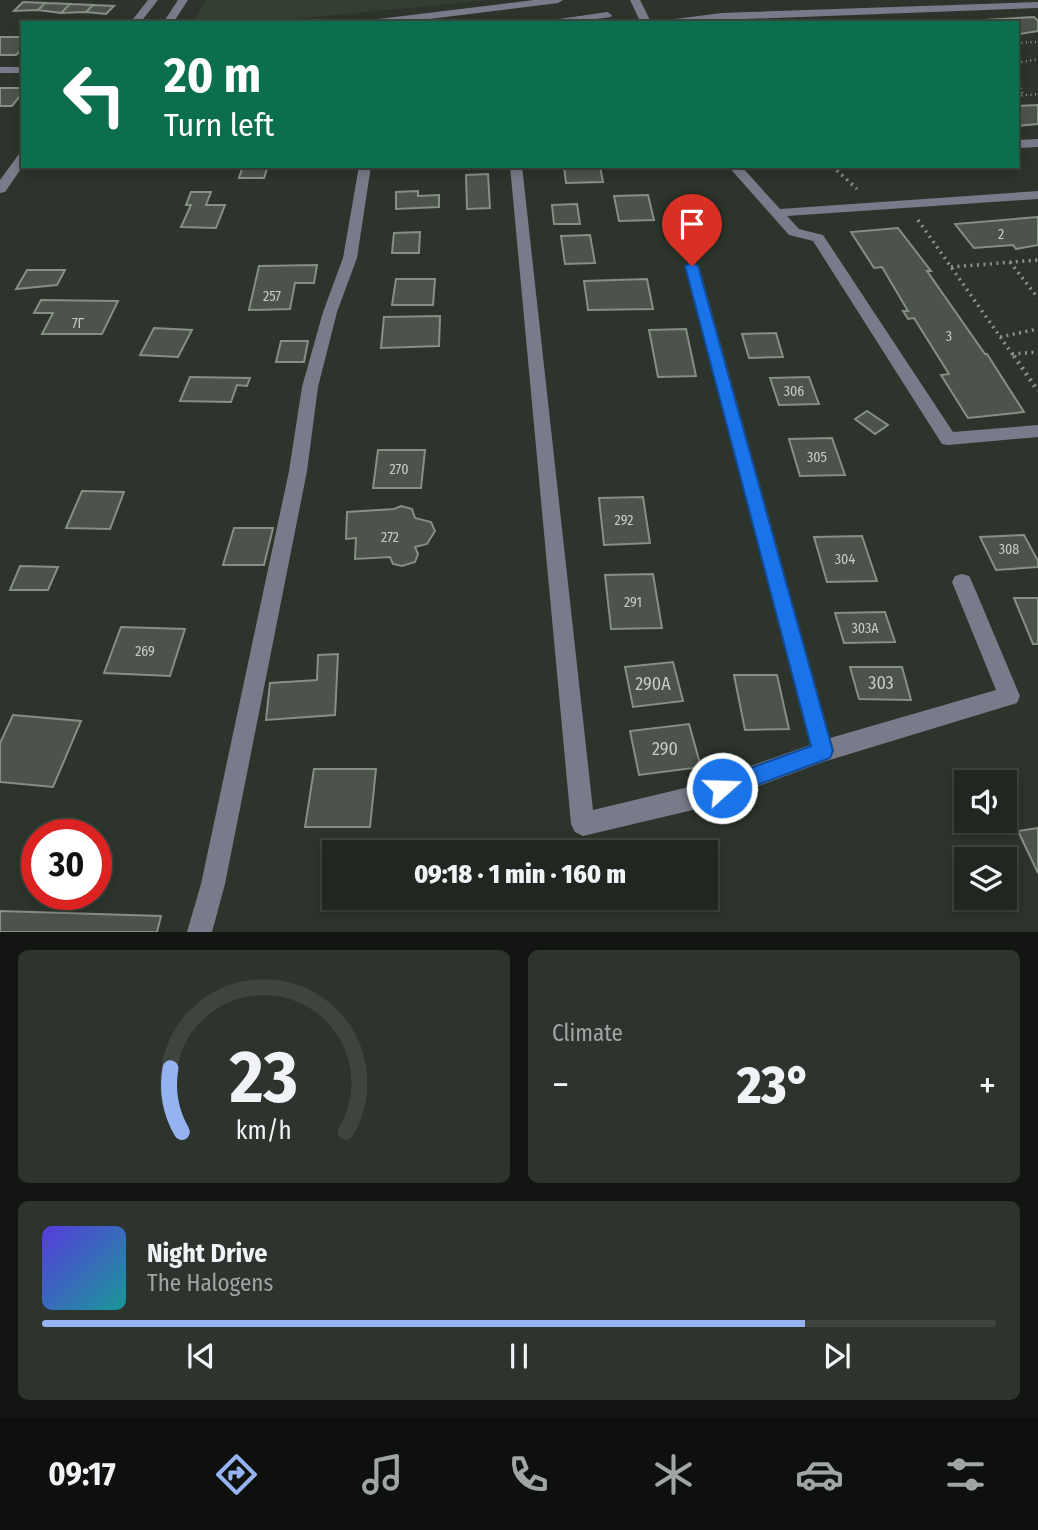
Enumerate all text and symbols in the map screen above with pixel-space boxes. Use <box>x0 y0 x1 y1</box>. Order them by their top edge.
text: 20 m <box>164 46 261 105</box>
icon: left <box>49 49 140 140</box>
text: Turn left <box>164 106 274 144</box>
pin <box>662 194 722 266</box>
icon: arrive <box>673 205 711 243</box>
house number: 2 <box>998 226 1004 243</box>
house number: 257 <box>263 288 281 305</box>
house number: 7Г <box>72 315 85 332</box>
house number: 3 <box>946 328 952 345</box>
house number: 306 <box>784 383 804 400</box>
house number: 305 <box>807 449 827 466</box>
house number: 270 <box>390 461 408 478</box>
house number: 292 <box>615 512 633 529</box>
house number: 272 <box>381 529 399 546</box>
house number: 308 <box>999 541 1019 558</box>
house number: 304 <box>835 551 855 568</box>
house number: 291 <box>624 594 642 611</box>
house number: 303А <box>851 620 879 637</box>
house number: 269 <box>135 643 155 660</box>
house number: 303 <box>868 672 894 694</box>
house number: 290А <box>635 673 671 695</box>
house number: 290 <box>652 738 678 760</box>
position arrow <box>685 751 759 825</box>
map controls <box>954 770 1017 910</box>
button: sound <box>954 770 1017 833</box>
speed limit sign: 30 <box>21 819 112 910</box>
button: layers <box>954 847 1017 910</box>
text: 09:18 · 1 min · 160 m <box>414 859 626 890</box>
text: Climate <box>552 1019 623 1047</box>
text: 23 <box>229 1035 298 1122</box>
text: 23° <box>737 1054 811 1117</box>
text: − <box>552 1062 569 1108</box>
text: + <box>979 1062 996 1108</box>
text: km/h <box>236 1116 292 1146</box>
text: Night Drive <box>147 1238 267 1269</box>
text: The Halogens <box>147 1269 273 1297</box>
icon: previous <box>182 1337 220 1375</box>
icon: pause <box>500 1337 538 1375</box>
icon: next <box>818 1337 856 1375</box>
icon: directions <box>212 1450 261 1499</box>
icon: music <box>358 1450 407 1499</box>
icon: phone <box>504 1450 553 1499</box>
icon: climate <box>649 1450 698 1499</box>
icon: car <box>795 1450 844 1499</box>
icon: filters <box>941 1450 990 1499</box>
text: 09:17 <box>48 1455 116 1493</box>

